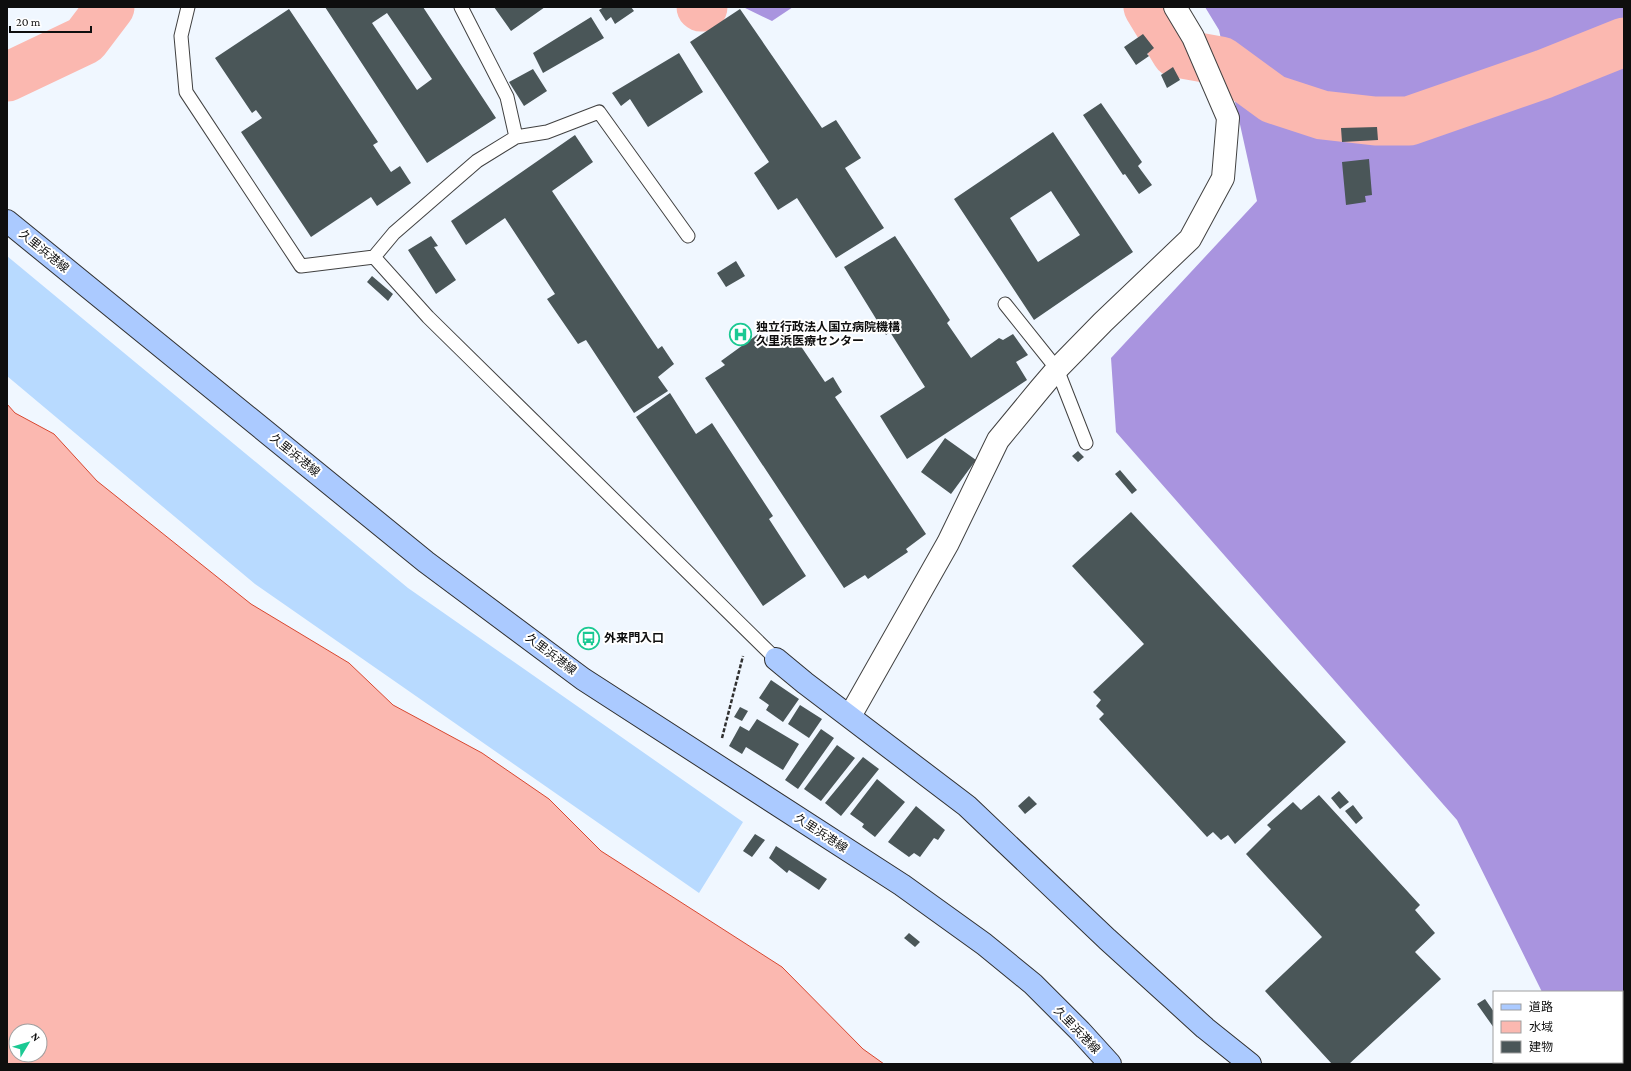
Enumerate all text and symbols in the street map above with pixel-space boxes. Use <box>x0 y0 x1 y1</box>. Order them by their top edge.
scale bar <box>10 8 91 34</box>
text: 20 m <box>16 15 41 29</box>
street label: 久里浜港線 <box>16 227 72 275</box>
place label: 独立行政法人国立病院機構 久里浜医療センター <box>756 320 900 348</box>
hospital icon: 独立行政法人国立病院機構 久里浜医療センター <box>728 321 754 347</box>
street label: 久里浜港線 <box>267 431 323 479</box>
bus stop icon: 外来門入口 <box>576 625 602 651</box>
street label: 久里浜港線 <box>523 630 579 678</box>
place label: 外来門入口 <box>604 631 664 645</box>
street label: 久里浜港線 <box>792 811 850 855</box>
legend <box>1493 991 1623 1063</box>
text: 道路 <box>1529 1000 1553 1014</box>
street label: 久里浜港線 <box>1051 1004 1103 1056</box>
text: 水域 <box>1529 1020 1553 1034</box>
north arrow <box>8 1023 48 1063</box>
text: N <box>29 1030 43 1044</box>
text: 建物 <box>1529 1040 1553 1054</box>

